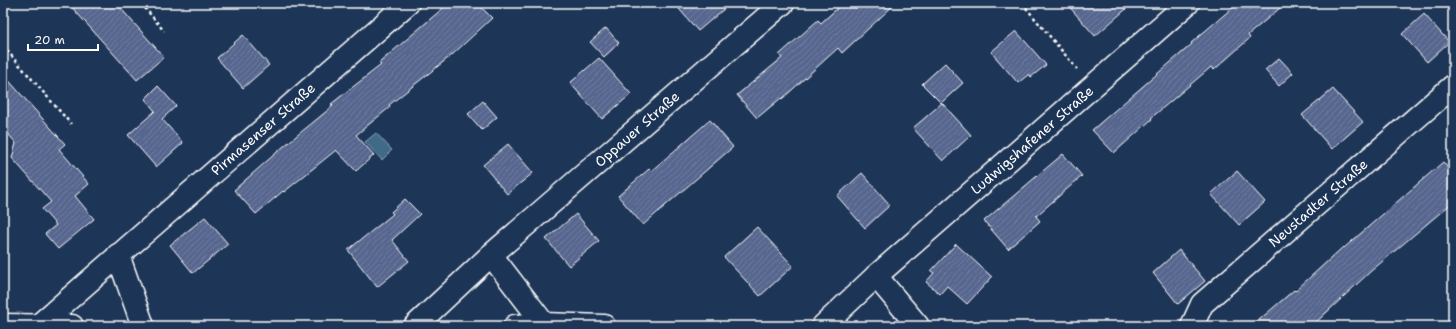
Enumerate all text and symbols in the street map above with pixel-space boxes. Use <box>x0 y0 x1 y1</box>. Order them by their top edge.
scale bar <box>28 26 98 52</box>
text: 20 m <box>34 32 65 48</box>
street label: Pirmasenser Straße <box>207 79 319 179</box>
street label: Ludwigshafener Straße <box>967 82 1097 198</box>
street label: Oppauer Straße <box>591 87 683 171</box>
street label: Neustadter Straße <box>1265 155 1371 251</box>

